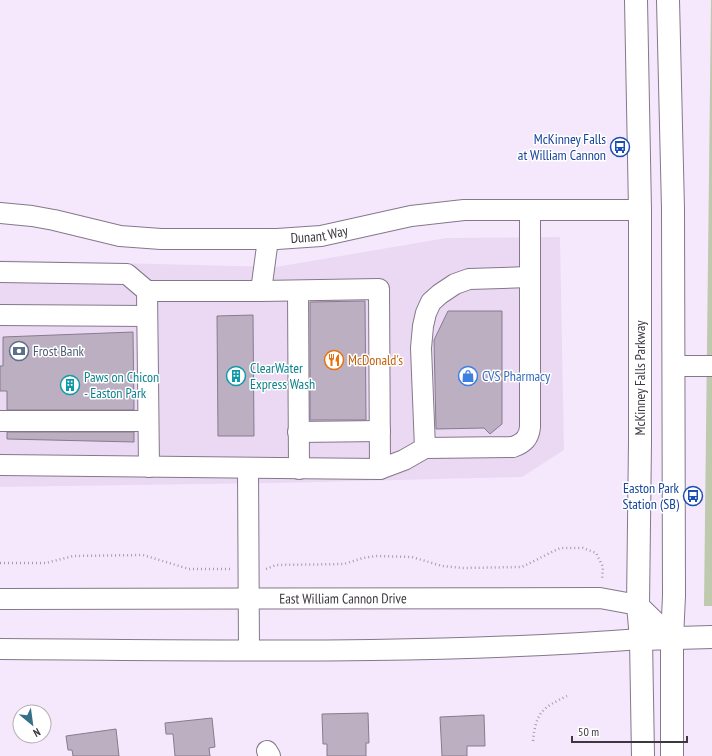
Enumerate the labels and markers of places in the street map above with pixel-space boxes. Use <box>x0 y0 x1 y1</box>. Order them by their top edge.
place label: McKinney Falls at William Cannon <box>518 130 606 164</box>
bus stop icon: McKinney Falls at William Cannon <box>609 136 631 158</box>
bank icon: Frost Bank <box>8 340 30 362</box>
place label: Frost Bank <box>33 342 85 360</box>
restaurant icon: McDonald's <box>323 349 345 371</box>
place label: McDonald's <box>348 351 403 369</box>
place label: ClearWater Express Wash <box>250 359 315 393</box>
building icon: ClearWater Express Wash <box>225 365 247 387</box>
shop icon: CVS Pharmacy <box>457 365 479 387</box>
place label: CVS Pharmacy <box>482 367 551 385</box>
place label: Paws on Chicon - Easton Park <box>84 368 159 402</box>
building icon: Paws on Chicon - Easton Park <box>59 374 81 396</box>
place label: Easton Park Station (SB) <box>622 479 680 513</box>
bus stop icon: Easton Park Station (SB) <box>682 485 704 507</box>

